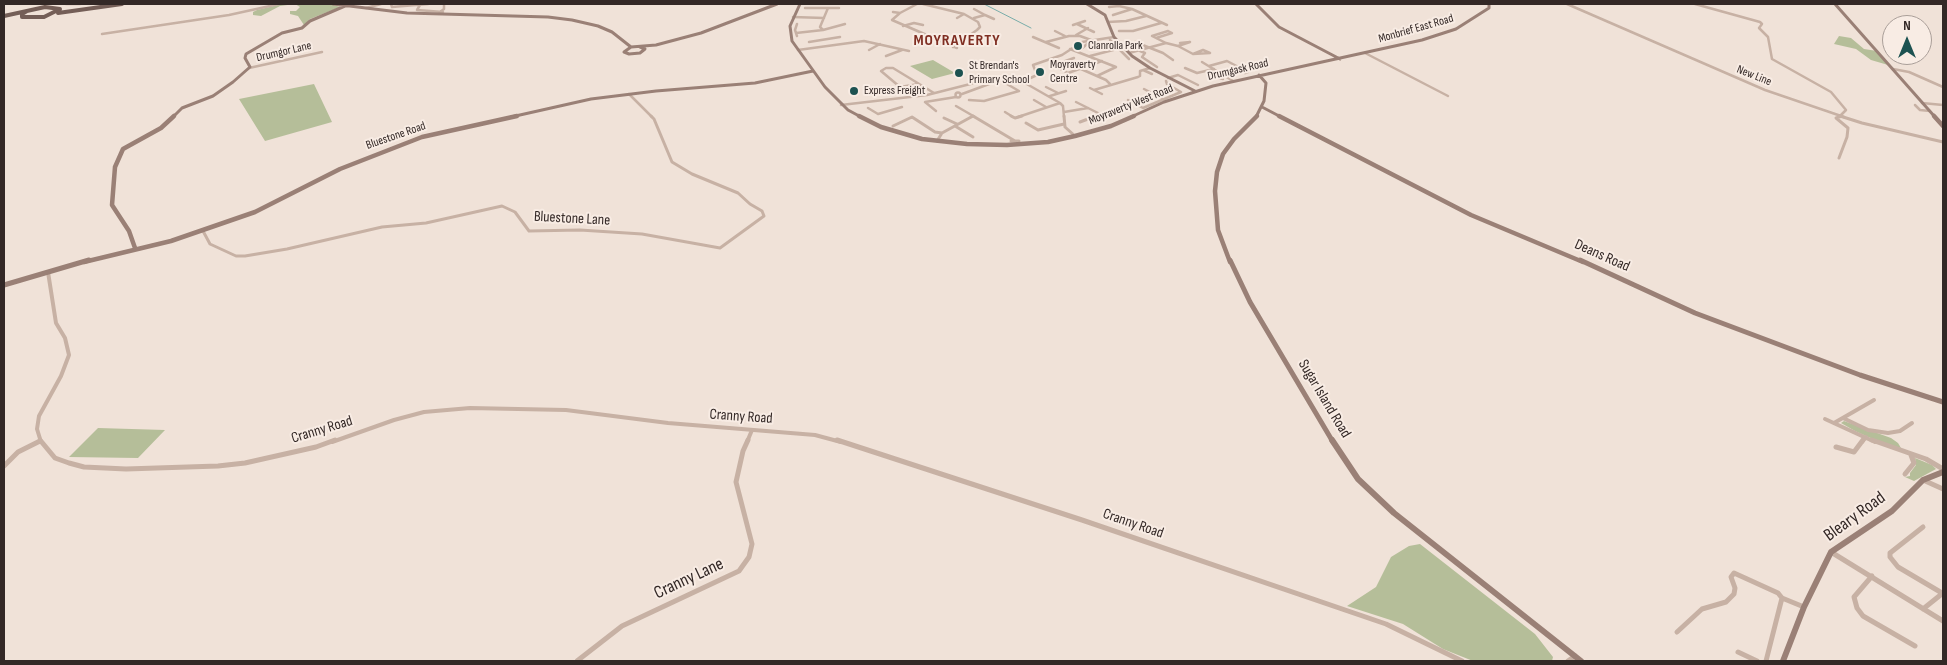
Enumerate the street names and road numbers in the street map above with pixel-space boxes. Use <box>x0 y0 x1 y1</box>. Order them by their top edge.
street label: Monbrief East Road <box>1377 11 1455 47</box>
street label: Drumgor Lane <box>255 39 313 65</box>
street label: Drumgask Road <box>1206 56 1270 84</box>
street label: New Line <box>1735 63 1773 89</box>
street label: Moyraverty West Road <box>1087 81 1175 129</box>
street label: Bluestone Road <box>364 119 428 153</box>
street label: Bluestone Lane <box>533 208 611 230</box>
street label: Deans Road <box>1572 236 1632 276</box>
street label: Sugar Island Road <box>1294 357 1354 441</box>
street label: Cranny Road <box>709 406 773 428</box>
street label: Cranny Road <box>289 412 355 448</box>
street label: Bleary Road <box>1820 488 1890 546</box>
street label: Cranny Road <box>1100 505 1166 543</box>
street label: Cranny Lane <box>651 554 727 604</box>

